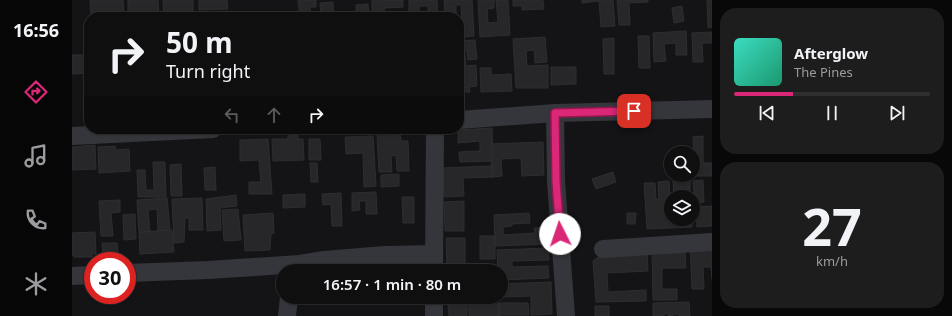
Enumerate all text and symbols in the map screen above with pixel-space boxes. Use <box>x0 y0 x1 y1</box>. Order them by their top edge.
text: 16:56 <box>13 18 59 42</box>
text: 50 m <box>166 23 233 61</box>
icon: right <box>100 28 152 80</box>
text: Afterglow <box>794 43 868 63</box>
text: Turn right <box>166 59 250 83</box>
text: The Pines <box>794 63 853 81</box>
icon: directions <box>22 78 50 106</box>
pin <box>617 94 651 128</box>
icon: arrive <box>623 100 645 122</box>
icon: previous <box>756 102 778 124</box>
icon: pause <box>821 102 843 124</box>
icon: next <box>886 102 908 124</box>
icon: left <box>221 104 243 126</box>
icon: ahead <box>263 104 285 126</box>
icon: right <box>305 104 327 126</box>
icon: music <box>22 142 50 170</box>
map controls <box>664 146 700 226</box>
button: search <box>664 146 700 182</box>
button: layers <box>664 190 700 226</box>
text: 27 <box>802 190 862 261</box>
icon: phone <box>22 206 50 234</box>
position arrow <box>539 213 581 255</box>
speed limit sign: 30 <box>84 252 136 304</box>
text: km/h <box>816 252 848 270</box>
icon: climate <box>22 270 50 298</box>
text: 16:57 · 1 min · 80 m <box>323 274 461 294</box>

